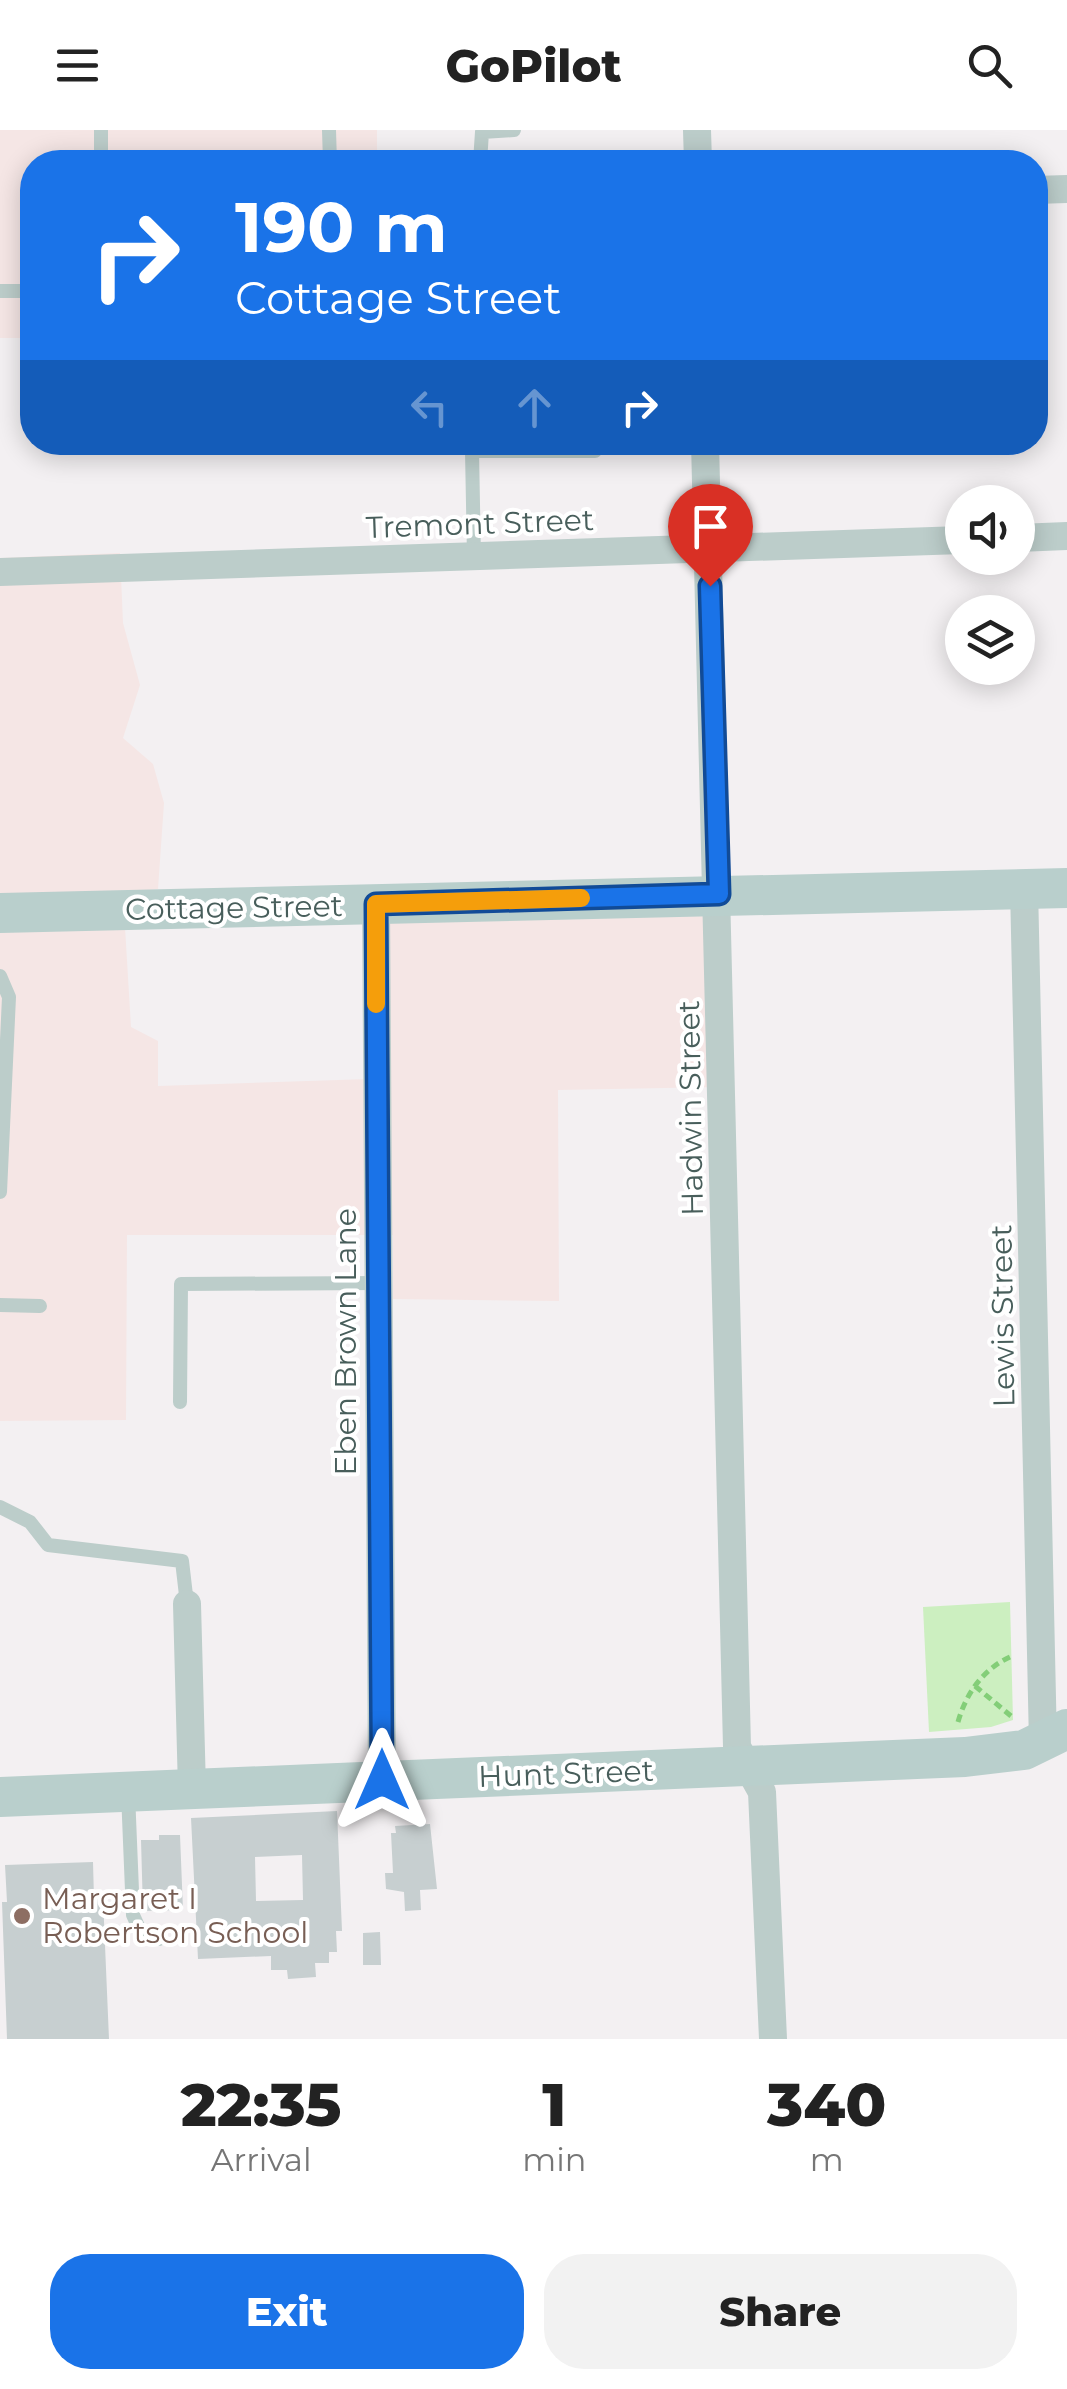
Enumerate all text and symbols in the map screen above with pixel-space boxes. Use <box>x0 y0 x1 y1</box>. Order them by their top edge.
icon: menu <box>50 38 105 93</box>
text: GoPilot <box>445 38 622 93</box>
icon: search <box>962 38 1017 93</box>
text: 190 m <box>235 184 448 270</box>
icon: right <box>70 190 200 320</box>
text: Cottage Street <box>235 270 562 325</box>
icon: left <box>402 380 457 435</box>
icon: ahead <box>507 380 562 435</box>
icon: right <box>612 380 667 435</box>
pin <box>668 484 753 587</box>
map controls <box>945 485 1035 685</box>
button: sound <box>945 485 1035 575</box>
icon: arrive <box>683 499 738 554</box>
street label: Tremont Street <box>365 501 595 546</box>
button: layers <box>945 595 1035 685</box>
street label: Cottage Street <box>125 887 343 928</box>
street label: Hadwin Street <box>670 1000 711 1216</box>
street label: Eben Brown Lane <box>327 1208 364 1476</box>
street label: Lewis Street <box>982 1224 1023 1408</box>
position arrow <box>330 1728 434 1832</box>
street label: Hunt Street <box>478 1752 654 1795</box>
place label: Margaret I Robertson School <box>42 1880 308 1951</box>
marker: Margaret I Robertson School <box>11 1905 33 1927</box>
text: 22:35 <box>181 2068 342 2141</box>
text: 1 <box>542 2068 566 2141</box>
text: 340 <box>767 2068 886 2141</box>
text: Arrival <box>211 2140 312 2179</box>
text: min <box>522 2140 586 2179</box>
text: m <box>810 2140 844 2179</box>
button: Exit <box>50 2254 524 2369</box>
button: Share <box>544 2254 1017 2369</box>

